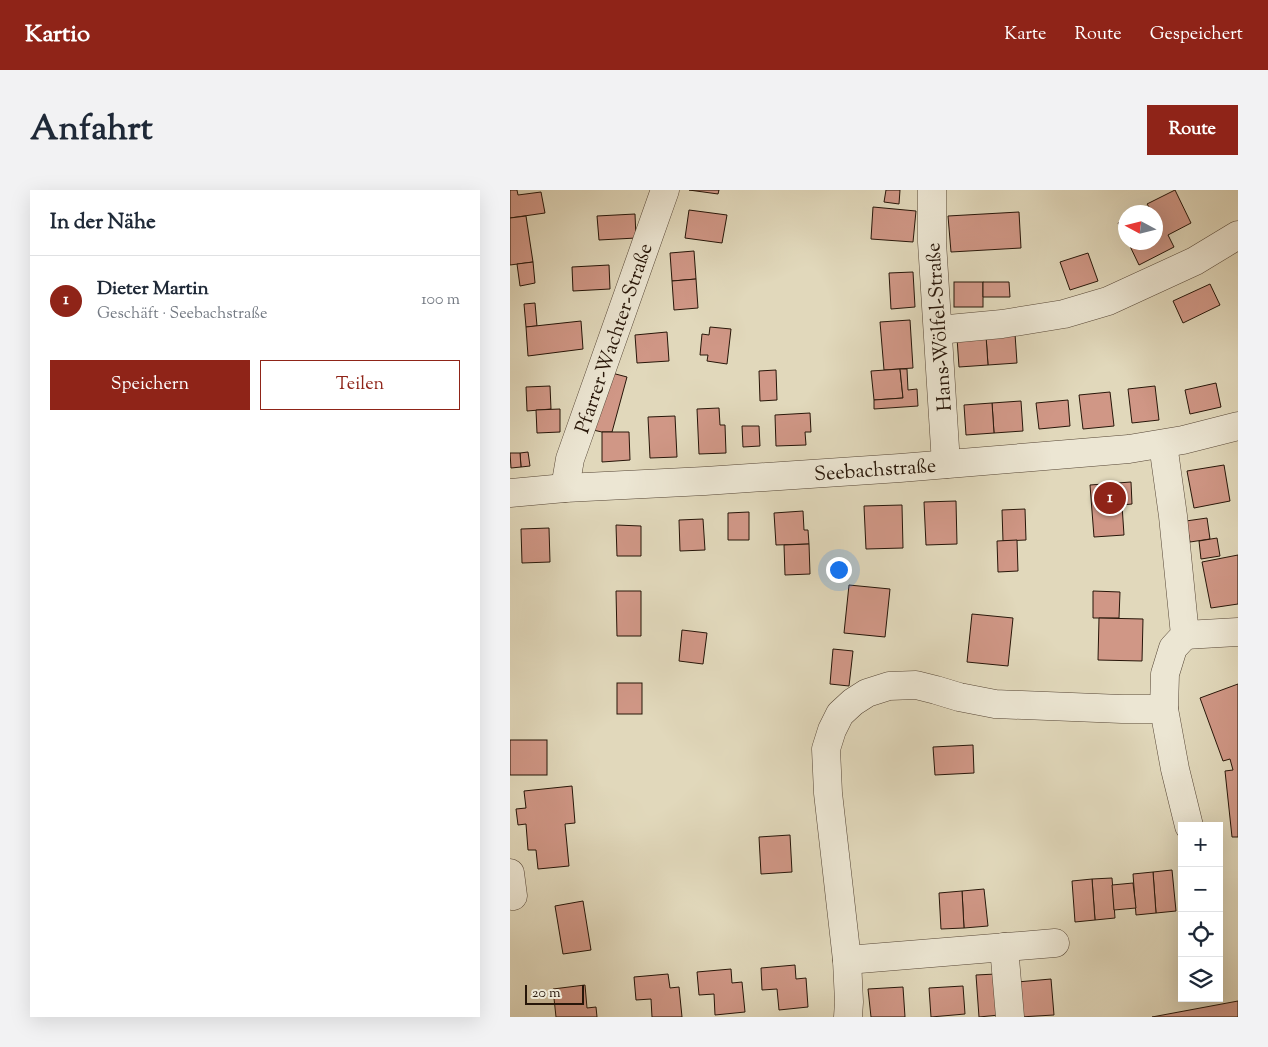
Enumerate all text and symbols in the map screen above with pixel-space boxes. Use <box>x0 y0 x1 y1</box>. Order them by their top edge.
text: Kartio <box>25 18 90 52</box>
text: Karte <box>1004 22 1047 48</box>
text: Route <box>1075 22 1122 48</box>
text: Gespeichert <box>1150 22 1243 48</box>
text: Anfahrt <box>30 105 153 156</box>
button: Route <box>1147 105 1238 155</box>
north arrow <box>1118 205 1163 250</box>
text: In der Nähe <box>50 208 156 238</box>
street label: Pfarrer-Wachter-Straße <box>569 240 662 438</box>
street label: Hans-Wölfel-Straße <box>920 241 961 412</box>
text: Dieter Martin <box>97 276 209 303</box>
text: 1 <box>63 289 69 312</box>
text: 100 m <box>421 289 460 312</box>
text: Geschäft · Seebachstraße <box>97 303 267 326</box>
button: Speichern <box>50 360 250 410</box>
button: Teilen <box>260 360 460 410</box>
street label: Seebachstraße <box>813 453 937 490</box>
pin: 1 <box>1094 479 1126 517</box>
your location <box>826 557 852 583</box>
map controls <box>1178 822 1223 1002</box>
button: + <box>1178 822 1223 867</box>
button: − <box>1178 867 1223 912</box>
button: locate <box>1178 912 1223 957</box>
button: layers <box>1178 957 1223 1002</box>
scale bar <box>525 982 584 1005</box>
text: 20 m <box>532 984 561 1004</box>

